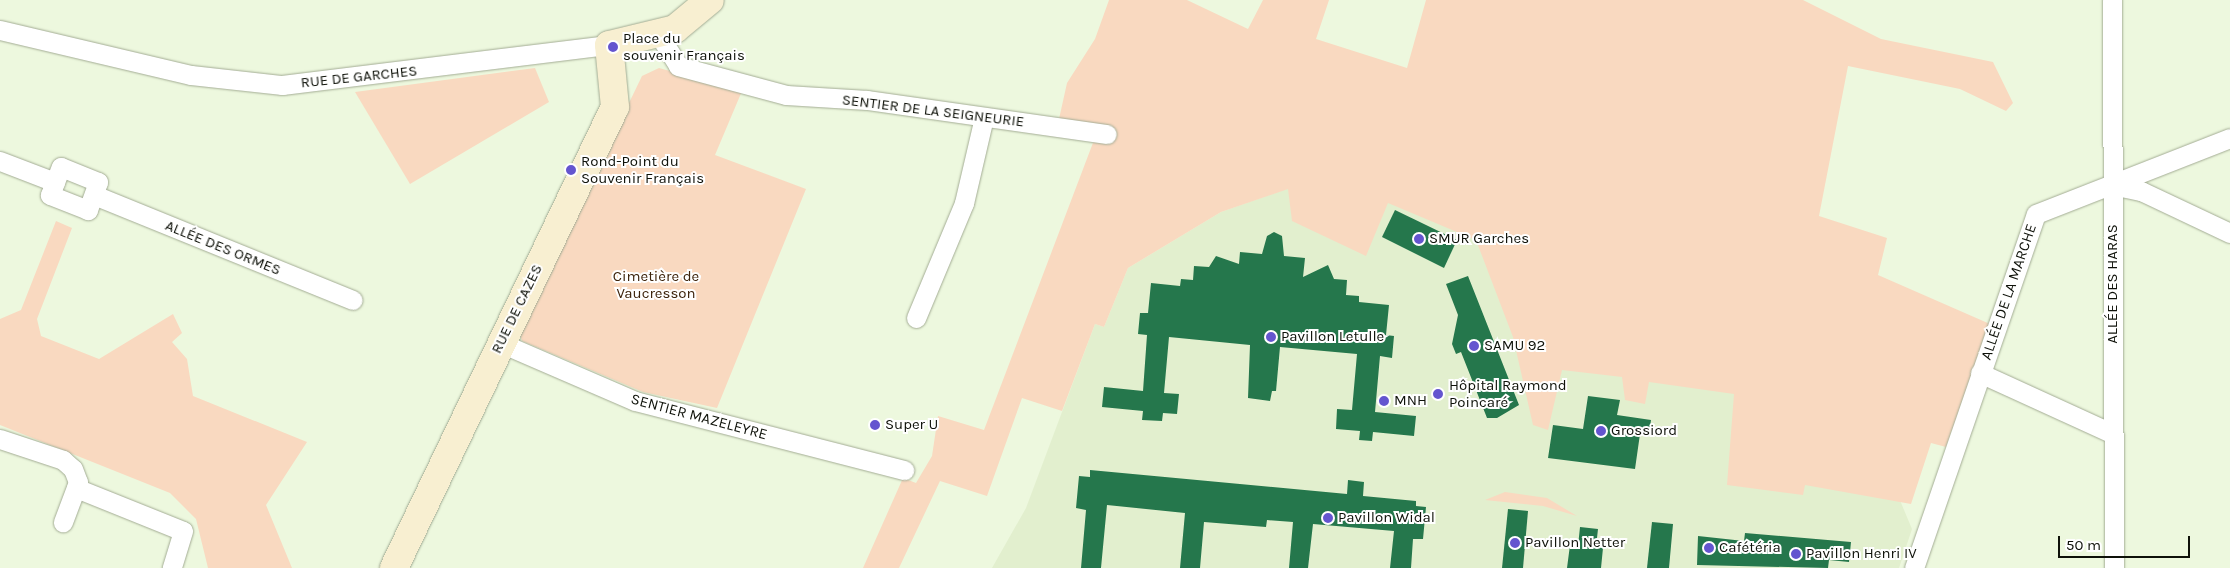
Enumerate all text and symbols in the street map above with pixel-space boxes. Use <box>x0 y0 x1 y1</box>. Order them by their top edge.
place label: Place du souvenir Français <box>623 29 745 64</box>
marker: Place du souvenir Français <box>607 41 619 53</box>
street label: RUE DE GARCHES <box>300 62 418 92</box>
street label: SENTIER DE LA SEIGNEURIE <box>841 91 1025 131</box>
place label: Rond-Point du Souvenir Français <box>581 152 704 187</box>
marker: Rond-Point du Souvenir Français <box>565 164 577 176</box>
street label: ALLÉE DES ORMES <box>163 217 283 279</box>
street label: ALLÉE DE LA MARCHE <box>1977 222 2041 362</box>
street label: ALLÉE DES HARAS <box>2104 224 2122 344</box>
place label: SMUR Garches <box>1429 230 1529 248</box>
marker: SMUR Garches <box>1413 233 1425 245</box>
street label: RUE DE CAZES <box>488 261 546 357</box>
park label: Cimetière de Vaucresson <box>613 267 699 302</box>
place label: Pavillon Letulle <box>1281 328 1384 346</box>
marker: Pavillon Letulle <box>1265 331 1277 343</box>
place label: SAMU 92 <box>1484 337 1545 355</box>
marker: SAMU 92 <box>1468 340 1480 352</box>
place label: Hôpital Raymond Poincaré <box>1449 376 1567 411</box>
marker: Hôpital Raymond Poincaré <box>1431 387 1445 401</box>
street label: SENTIER MAZELEYRE <box>629 390 769 444</box>
place label: MNH <box>1394 392 1427 410</box>
marker: MNH <box>1378 395 1390 407</box>
place label: Super U <box>885 416 938 434</box>
marker: Super U <box>869 419 881 431</box>
place label: Grossiord <box>1611 422 1677 440</box>
marker: Grossiord <box>1595 425 1607 437</box>
place label: Pavillon Widal <box>1338 509 1435 527</box>
marker: Pavillon Widal <box>1322 512 1334 524</box>
scale bar <box>2060 526 2192 558</box>
place label: Pavillon Netter <box>1525 534 1625 552</box>
text: 50 m <box>2066 536 2101 554</box>
marker: Pavillon Netter <box>1509 537 1521 549</box>
place label: Cafétéria <box>1719 539 1781 557</box>
marker: Cafétéria <box>1703 542 1715 554</box>
place label: Pavillon Henri IV <box>1806 545 1917 563</box>
marker: Pavillon Henri IV <box>1790 548 1802 560</box>

